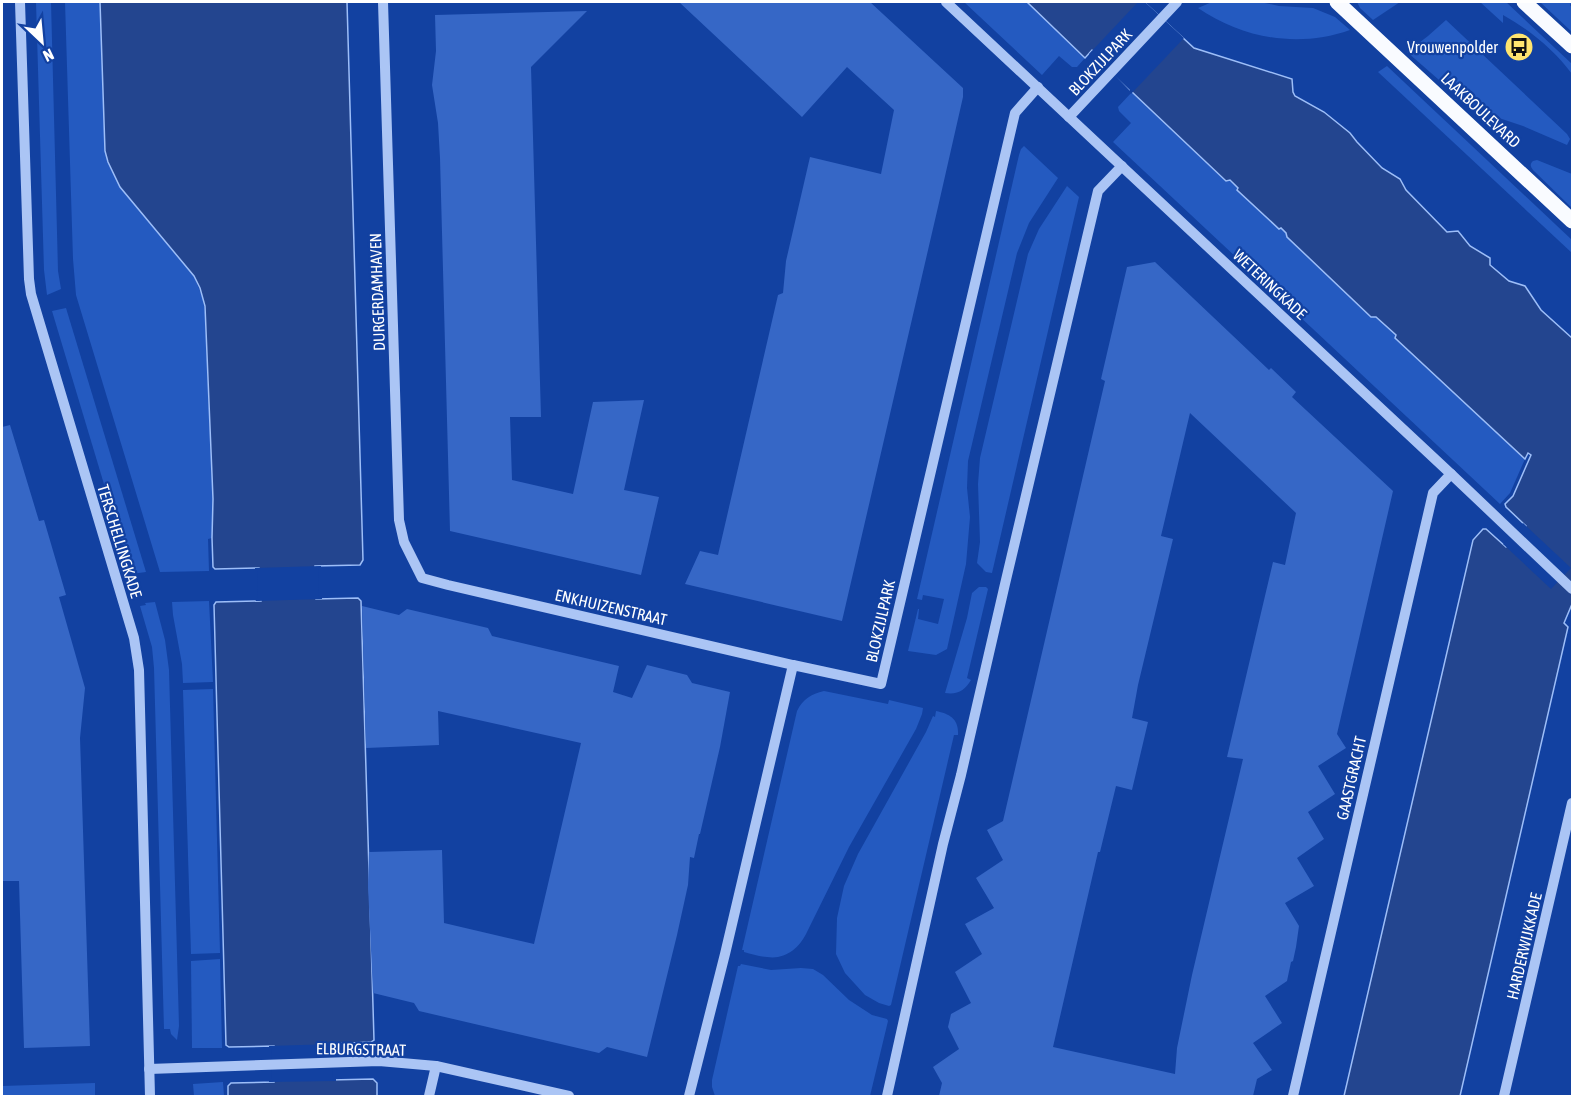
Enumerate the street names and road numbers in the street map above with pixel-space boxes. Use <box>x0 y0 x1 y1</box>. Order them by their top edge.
street label: BLOKZIJLPARK <box>1065 25 1135 99</box>
street label: LAAKBOULEVARD <box>1438 69 1524 151</box>
street label: DURGERDAMHAVEN <box>366 233 388 351</box>
street label: WETERINGKADE <box>1230 245 1311 323</box>
street label: TERSCHELLINGKADE <box>94 482 146 600</box>
street label: BLOKZIJLPARK <box>862 578 898 664</box>
street label: ENKHUIZENSTRAAT <box>553 585 669 629</box>
street label: GAASTGRACHT <box>1333 734 1369 822</box>
street label: HARDERWIJKKADE <box>1503 891 1545 1001</box>
street label: ELBURGSTRAAT <box>316 1039 406 1059</box>

